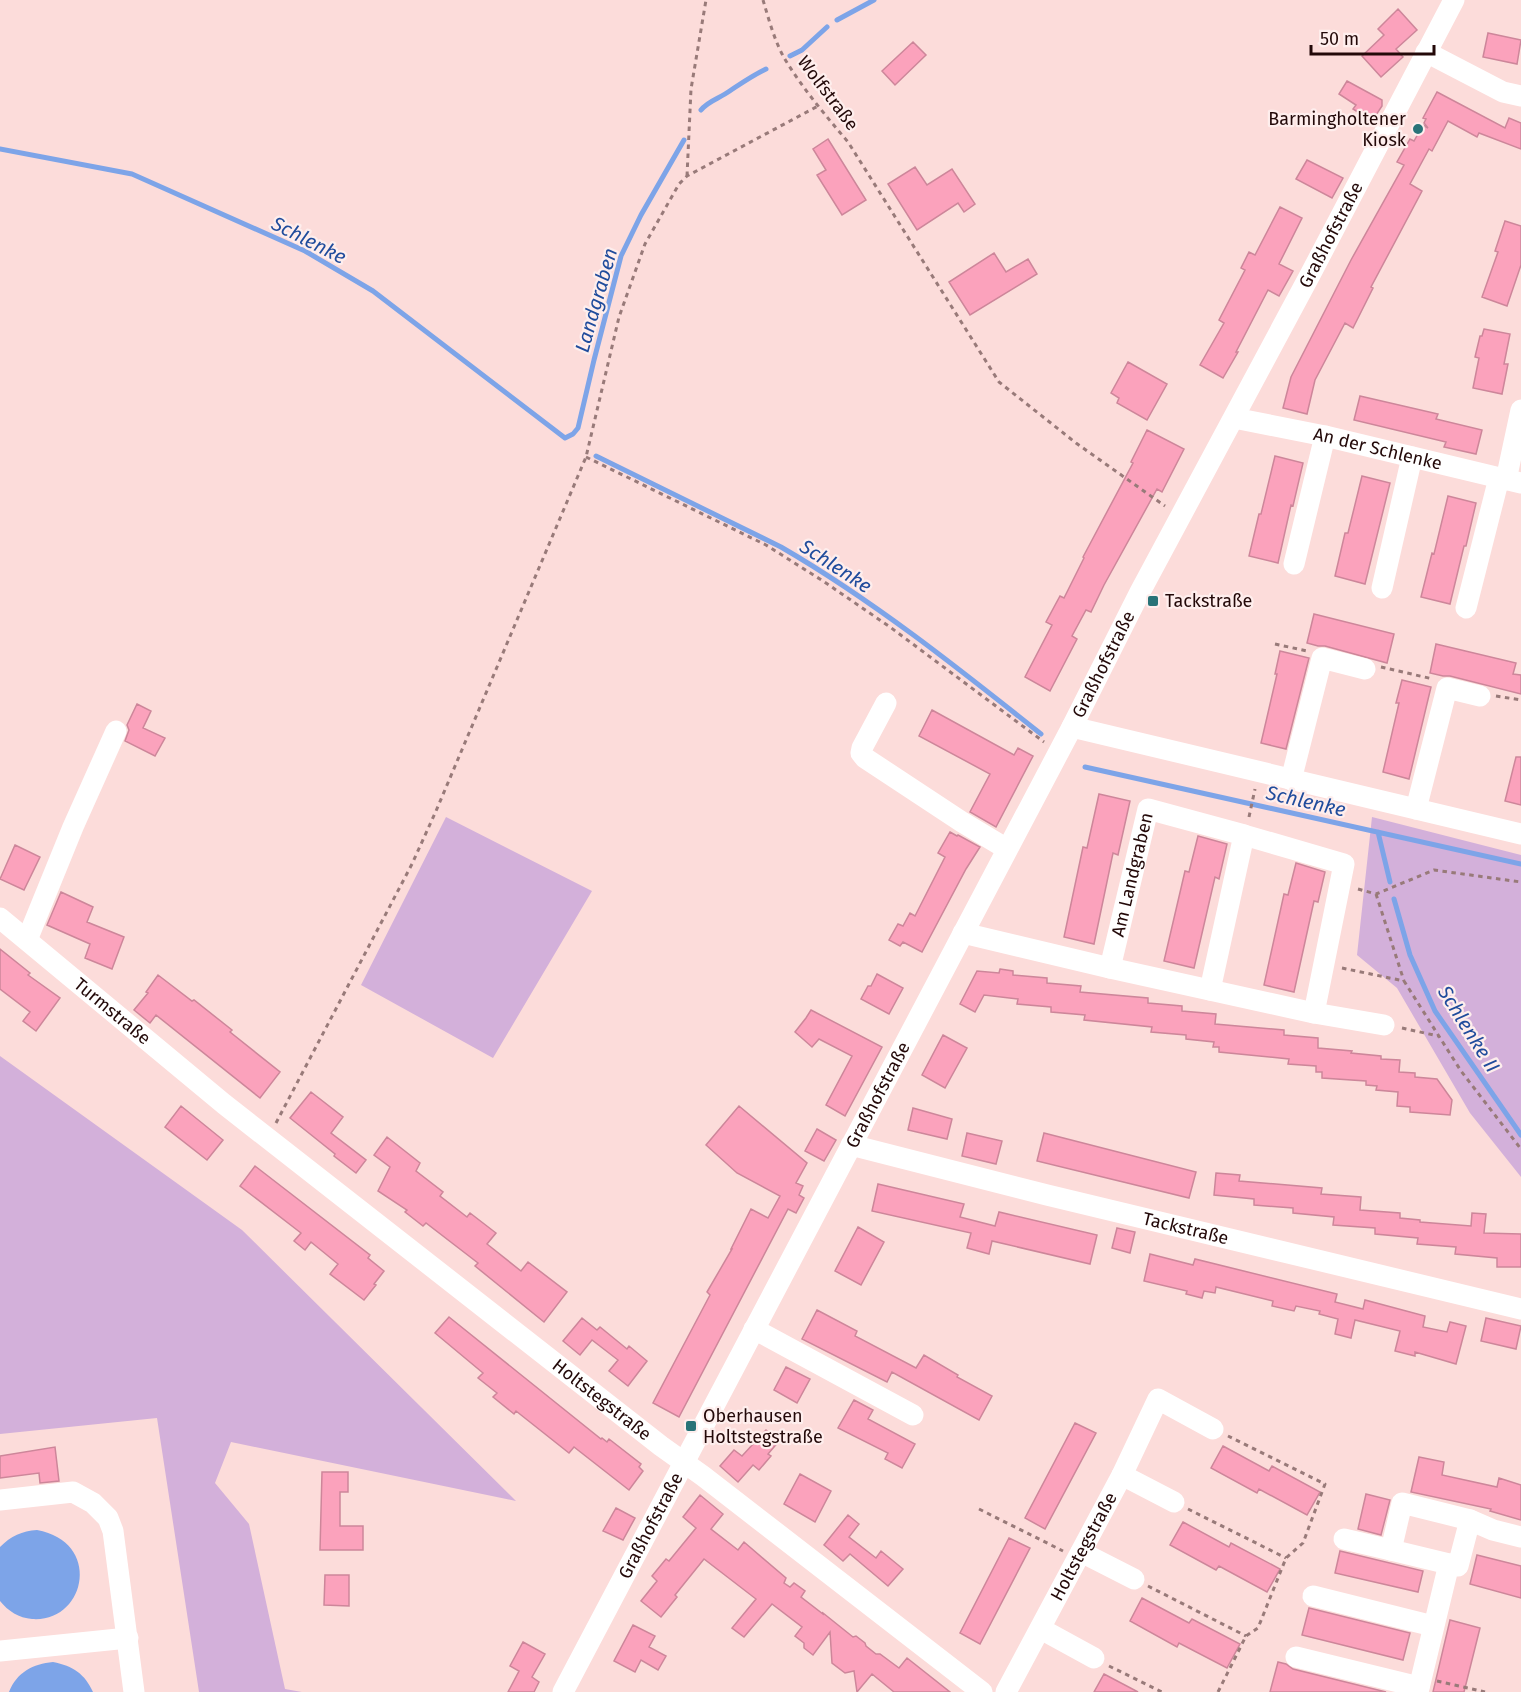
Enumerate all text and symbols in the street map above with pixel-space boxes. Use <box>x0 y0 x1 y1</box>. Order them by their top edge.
scale bar <box>1311 18 1434 56</box>
text: 50 m <box>1320 28 1359 50</box>
street label: Wolfstraße <box>793 51 863 135</box>
place label: Barmingholtener Kiosk <box>1268 108 1407 151</box>
marker: Barmingholtener Kiosk <box>1411 122 1425 136</box>
street label: Graßhofstraße <box>1294 178 1368 292</box>
water label: Schlenke <box>267 211 350 269</box>
water label: Landgraben <box>570 245 622 355</box>
street label: An der Schlenke <box>1312 423 1444 475</box>
water label: Schlenke <box>795 533 876 598</box>
place label: Tackstraße <box>1165 590 1252 612</box>
marker: Tackstraße <box>1146 594 1160 608</box>
street label: Graßhofstraße <box>1067 607 1140 722</box>
water label: Schlenke <box>1263 780 1348 822</box>
street label: Am Landgraben <box>1107 810 1158 939</box>
street label: Turmstraße <box>70 973 155 1049</box>
water label: Schlenke II <box>1432 980 1505 1077</box>
street label: Graßhofstraße <box>841 1038 915 1152</box>
street label: Tackstraße <box>1141 1207 1231 1249</box>
street label: Holtstegstraße <box>548 1354 656 1445</box>
place label: Oberhausen Holtstegstraße <box>703 1405 823 1448</box>
marker: Oberhausen Holtstegstraße <box>684 1419 698 1433</box>
street label: Graßhofstraße <box>614 1469 688 1582</box>
street label: Holtstegstraße <box>1046 1488 1122 1604</box>

